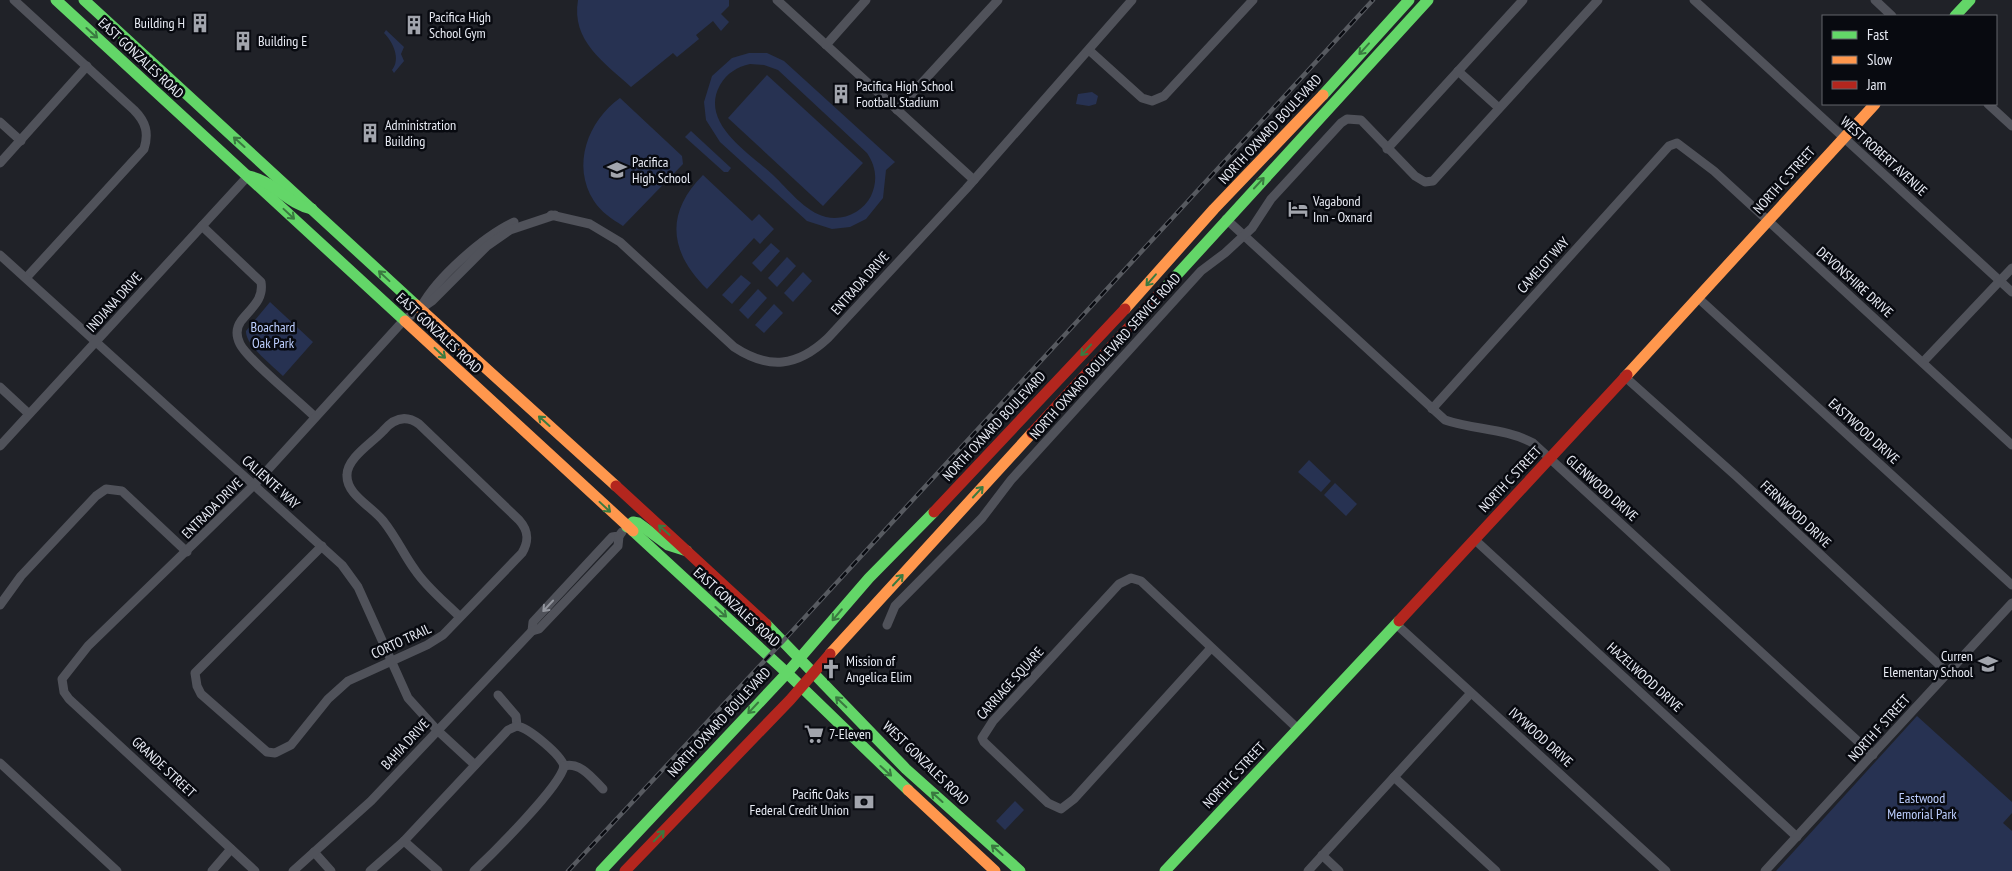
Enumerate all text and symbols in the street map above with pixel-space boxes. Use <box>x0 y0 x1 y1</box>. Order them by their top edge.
place label: Pacifica High School Gym <box>429 8 491 42</box>
building icon: Building H <box>189 12 211 34</box>
street label: EAST GONZALES ROAD <box>94 14 188 102</box>
place label: Building H <box>134 14 185 32</box>
building icon: Pacifica High School Gym <box>403 14 425 36</box>
legend <box>1822 15 1997 105</box>
text: Fast <box>1867 25 1888 44</box>
one-way arrow <box>86 27 98 39</box>
building icon: Building E <box>232 30 254 52</box>
place label: Building E <box>258 32 307 50</box>
one-way arrow <box>1358 43 1370 56</box>
text: Slow <box>1867 50 1892 69</box>
street label: NORTH OXNARD BOULEVARD <box>1214 70 1326 188</box>
text: Jam <box>1866 75 1886 94</box>
place label: Pacifica High School Football Stadium <box>856 77 954 111</box>
building icon: Pacifica High School Football Stadium <box>830 83 852 105</box>
street label: WEST ROBERT AVENUE <box>1837 112 1931 200</box>
place label: Administration Building <box>385 116 456 150</box>
building icon: Administration Building <box>359 122 381 144</box>
one-way arrow <box>232 136 245 148</box>
street label: NORTH C STREET <box>1749 142 1819 217</box>
place label: Pacifica High School <box>632 153 691 187</box>
school or university icon: Pacifica High School <box>606 159 628 181</box>
one-way arrow <box>1253 177 1265 190</box>
place label: Vagabond Inn - Oxnard <box>1312 192 1372 226</box>
hotel icon: Vagabond Inn - Oxnard <box>1287 198 1309 220</box>
one-way arrow <box>282 208 295 220</box>
street label: CAMELOT WAY <box>1513 233 1573 297</box>
street label: DEVONSHIRE DRIVE <box>1813 243 1897 321</box>
street label: ENTRADA DRIVE <box>827 248 893 318</box>
street label: INDIANA DRIVE <box>82 268 146 336</box>
street label: NORTH OXNARD BOULEVARD SERVICE ROAD <box>1026 269 1184 443</box>
one-way arrow <box>378 270 391 282</box>
one-way arrow <box>1145 274 1157 287</box>
street label: EAST GONZALES ROAD <box>392 289 486 377</box>
park label: Boachard Oak Park <box>251 318 295 352</box>
one-way arrow <box>1080 343 1092 356</box>
one-way arrow <box>433 348 446 359</box>
street label: NORTH OXNARD BOULEVARD <box>938 367 1050 485</box>
street label: EASTWOOD DRIVE <box>1825 394 1903 468</box>
one-way arrow <box>537 415 550 427</box>
street label: NORTH C STREET <box>1475 442 1546 516</box>
street label: CALIENTE WAY <box>238 451 304 513</box>
street label: GLENWOOD DRIVE <box>1562 451 1642 525</box>
street label: ENTRADA DRIVE <box>178 474 246 542</box>
street label: FERNWOOD DRIVE <box>1757 476 1835 552</box>
one-way arrow <box>972 486 984 499</box>
one-way arrow <box>599 501 611 513</box>
one-way arrow <box>658 524 671 536</box>
street label: EAST GONZALES ROAD <box>690 563 784 651</box>
one-way arrow <box>892 573 904 586</box>
one-way arrow <box>542 600 554 613</box>
one-way arrow <box>714 607 727 618</box>
one-way arrow <box>832 609 843 622</box>
street label: CORTO TRAIL <box>368 619 434 663</box>
street label: HAZELWOOD DRIVE <box>1603 638 1687 716</box>
street label: CARRIAGE SQUARE <box>973 643 1047 723</box>
place label: Curren Elementary School <box>1883 647 1974 681</box>
place label: Mission of Angelica Elim <box>846 652 912 686</box>
school or university icon: Curren Elementary School <box>1977 653 1999 675</box>
church icon: Mission of Angelica Elim <box>820 658 842 680</box>
street label: NORTH OXNARD BOULEVARD <box>663 663 775 781</box>
street label: NORTH F STREET <box>1844 690 1914 765</box>
one-way arrow <box>835 696 847 708</box>
one-way arrow <box>747 702 759 714</box>
street label: IVYWOOD DRIVE <box>1505 703 1577 771</box>
street label: BAHIA DRIVE <box>377 715 433 773</box>
street label: WEST GONZALES ROAD <box>879 717 973 809</box>
supermarket icon: 7-Eleven <box>803 723 825 745</box>
place label: 7-Eleven <box>829 725 871 743</box>
street label: GRANDE STREET <box>128 733 200 802</box>
street label: NORTH C STREET <box>1199 738 1270 812</box>
one-way arrow <box>880 765 893 777</box>
place label: Pacific Oaks Federal Credit Union <box>749 785 849 819</box>
park label: Eastwood Memorial Park <box>1887 789 1957 823</box>
bank icon: Pacific Oaks Federal Credit Union <box>853 791 875 813</box>
one-way arrow <box>931 791 944 803</box>
one-way arrow <box>653 830 665 842</box>
one-way arrow <box>990 844 1003 856</box>

